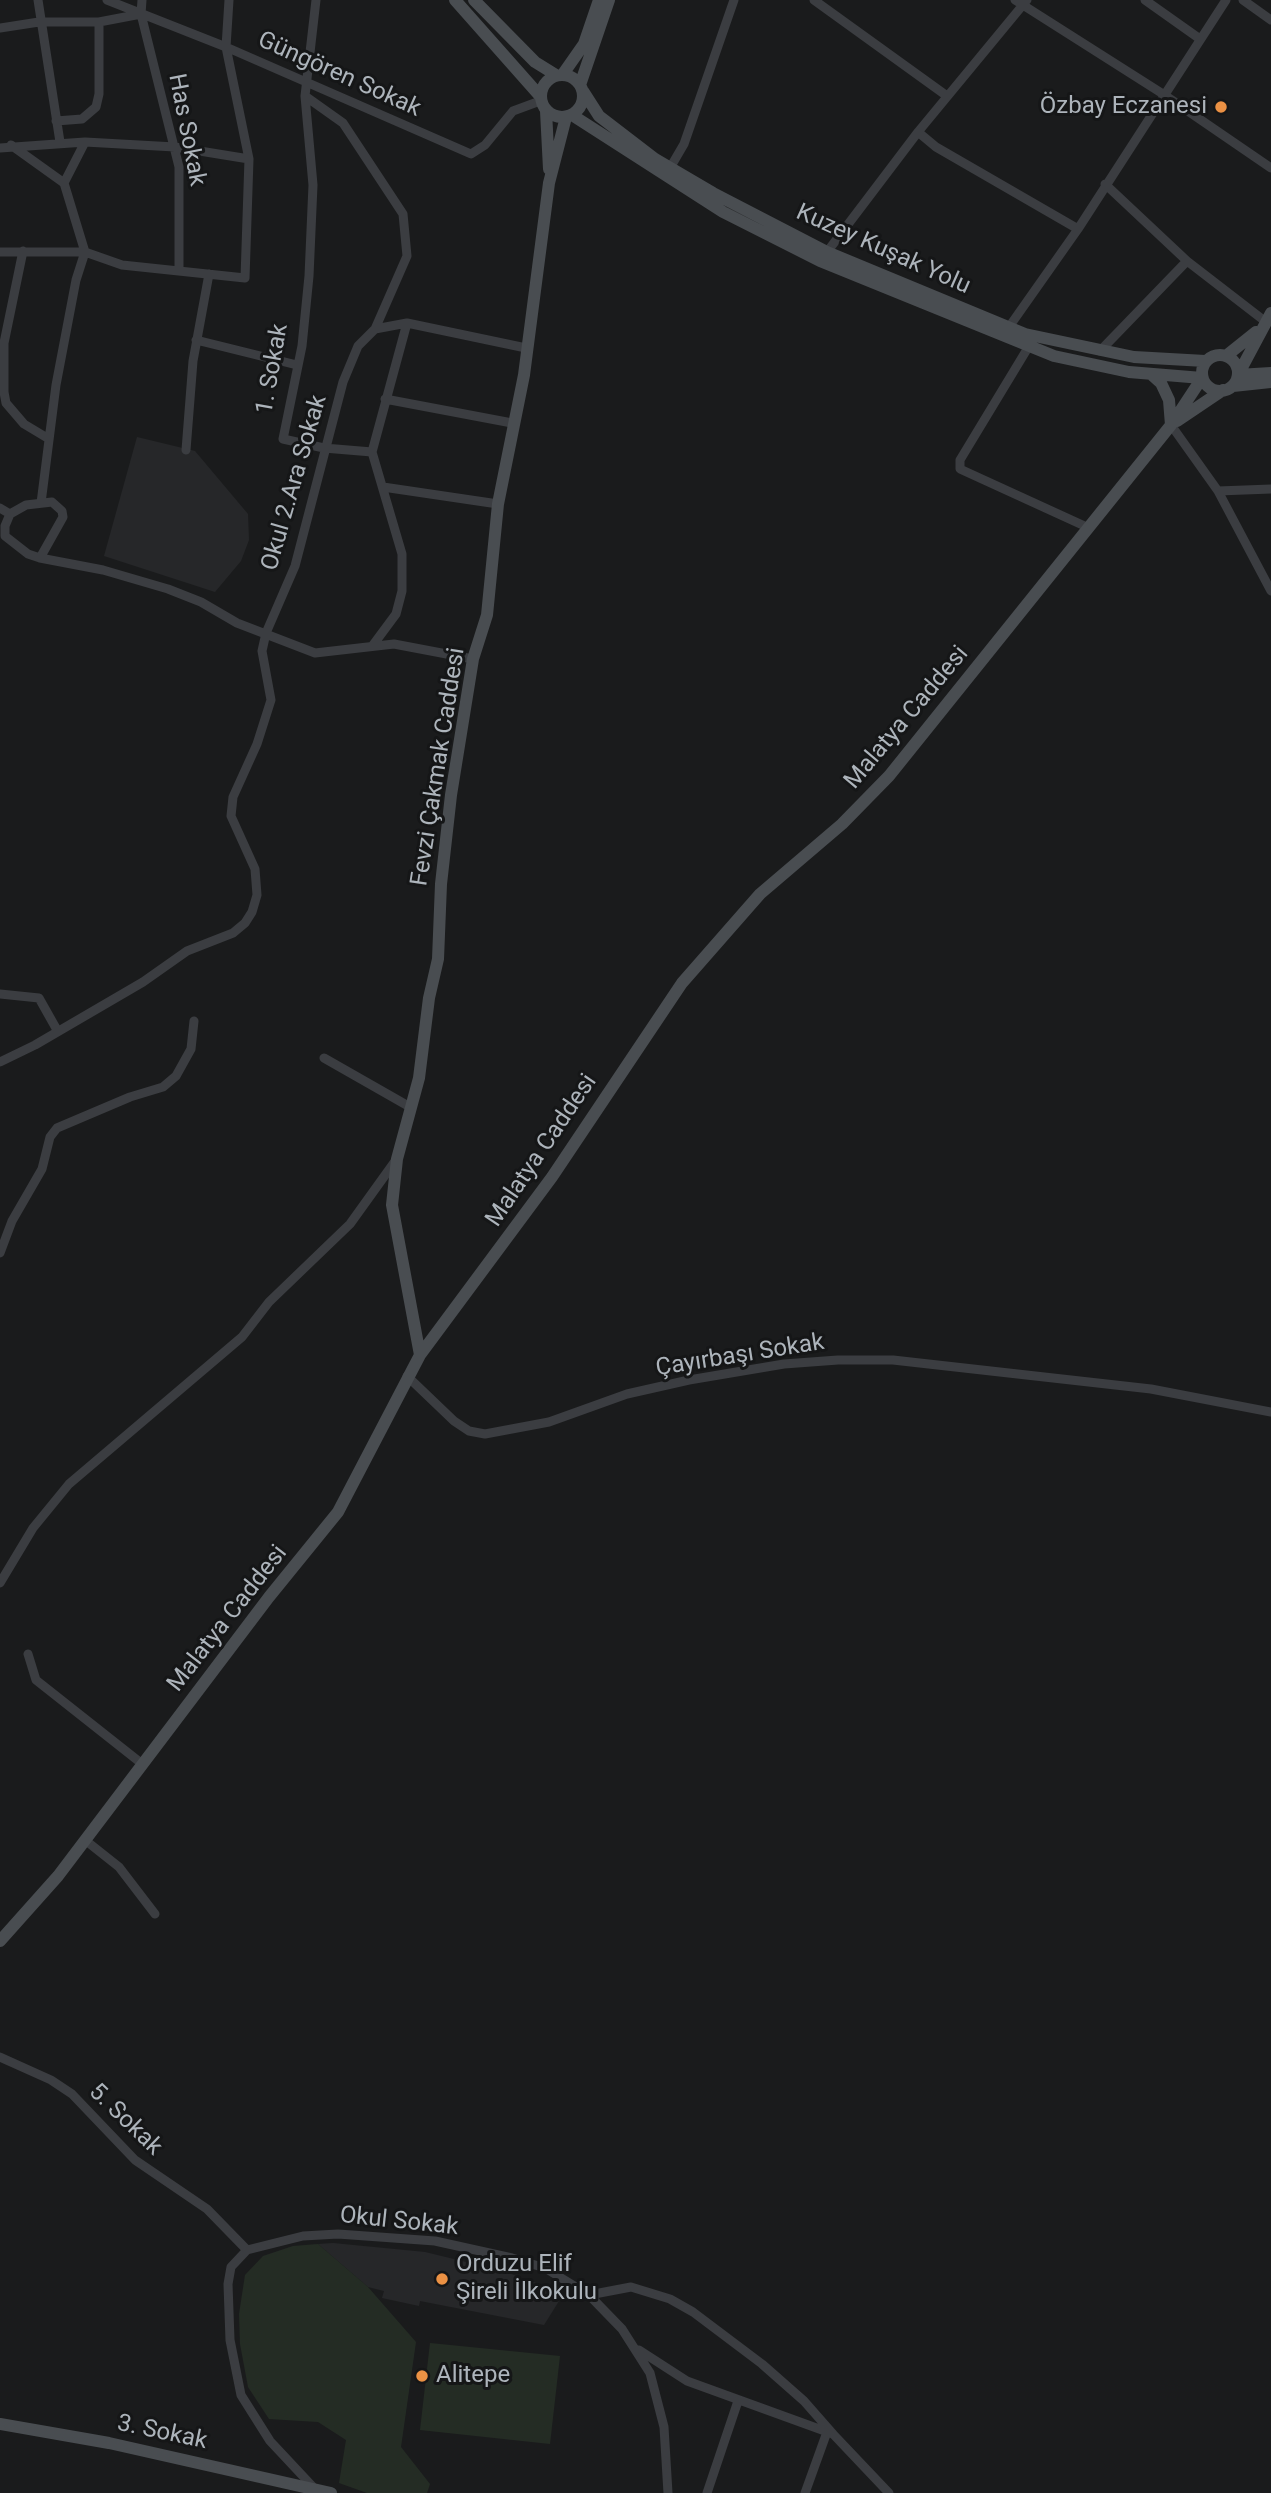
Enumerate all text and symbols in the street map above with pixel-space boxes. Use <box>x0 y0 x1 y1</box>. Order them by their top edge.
street label: Güngören Sokak <box>253 26 425 124</box>
street label: Has Sokak <box>161 71 211 189</box>
place label: Özbay Eczanesi <box>1040 93 1207 121</box>
marker: Özbay Eczanesi <box>1213 99 1229 115</box>
street label: Kuzey Kuşak Yolu <box>791 199 975 301</box>
street label: 1. Sokak <box>251 322 295 416</box>
street label: Okul 2.Ara Sokak <box>256 392 334 574</box>
street label: Malatya Caddesi <box>839 641 975 795</box>
street label: Fevzi Çakmak Caddesi <box>406 646 472 888</box>
street label: Malatya Caddesi <box>480 1069 604 1233</box>
street label: Çayırbaşı Sokak <box>654 1328 826 1384</box>
street label: Malatya Caddesi <box>162 1540 294 1698</box>
street label: 5. Sokak <box>82 2078 168 2162</box>
street label: Okul Sokak <box>338 2201 460 2243</box>
place label: Orduzu Elif Şireli İlkokulu <box>456 2251 597 2307</box>
marker: Orduzu Elif Şireli İlkokulu <box>434 2271 450 2287</box>
place label: Alitepe <box>436 2362 510 2390</box>
marker: Alitepe <box>414 2368 430 2384</box>
street label: 3. Sokak <box>114 2409 210 2457</box>

